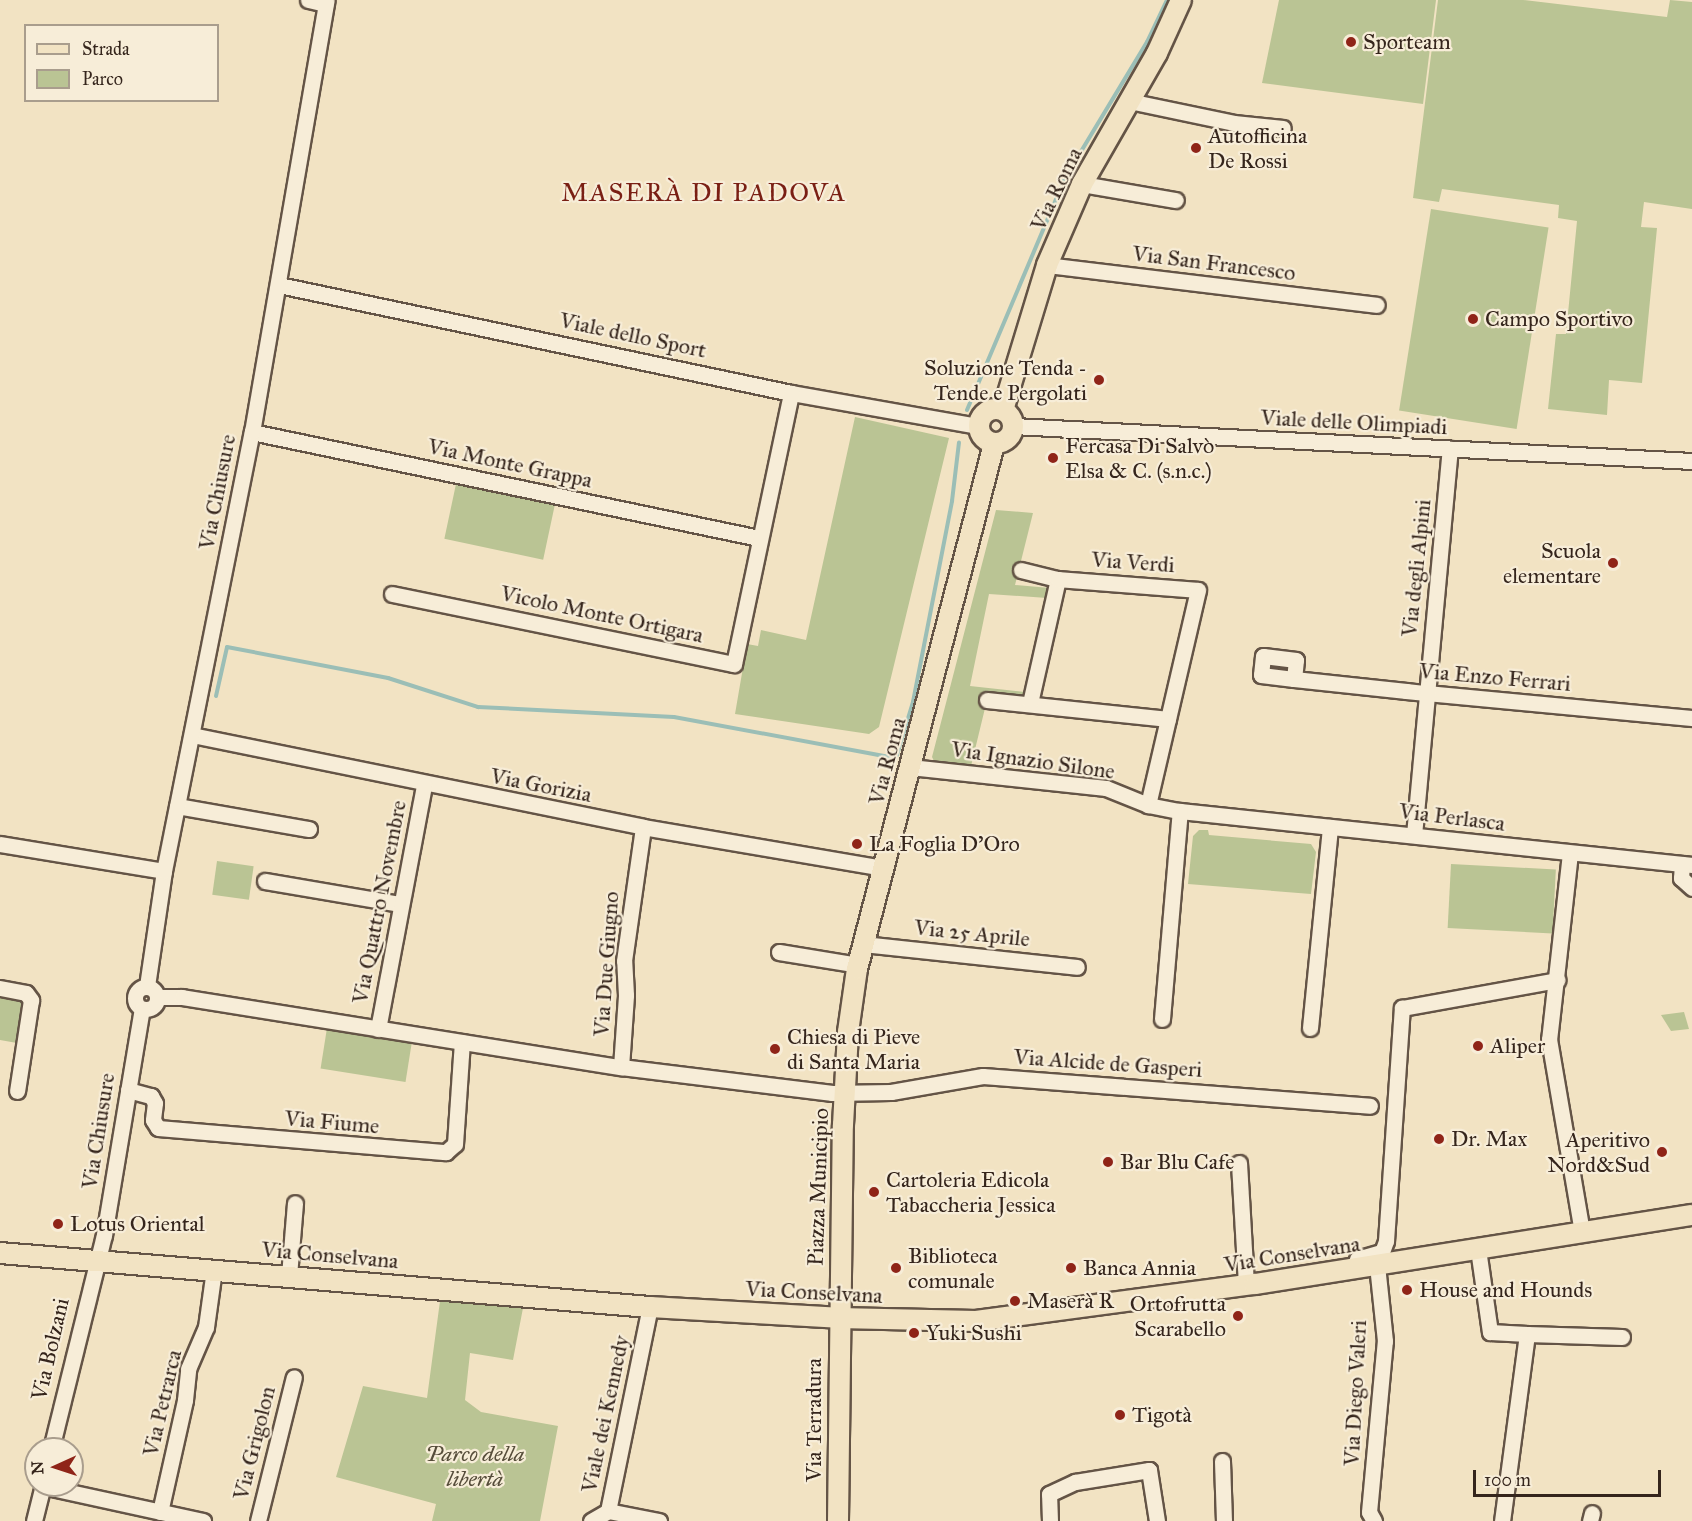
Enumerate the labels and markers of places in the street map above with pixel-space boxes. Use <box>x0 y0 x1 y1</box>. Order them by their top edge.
place label: Sporteam <box>1363 29 1451 55</box>
marker: Sporteam <box>1344 35 1358 49</box>
place label: Autofficina De Rossi <box>1208 122 1307 174</box>
marker: Autofficina De Rossi <box>1189 141 1203 155</box>
place label: Campo Sportivo <box>1485 306 1633 332</box>
marker: Campo Sportivo <box>1466 312 1480 326</box>
place label: Soluzione Tenda - Tende e Pergolati <box>924 354 1087 406</box>
marker: Soluzione Tenda - Tende e Pergolati <box>1092 373 1106 387</box>
place label: Fercasa Di Salvò Elsa & C. (s.n.c.) <box>1065 432 1214 484</box>
marker: Fercasa Di Salvò Elsa & C. (s.n.c.) <box>1046 451 1060 465</box>
place label: Scuola elementare <box>1503 537 1601 588</box>
marker: Scuola elementare <box>1606 556 1620 570</box>
place label: La Foglia D'Oro <box>869 831 1020 857</box>
marker: La Foglia D'Oro <box>850 837 864 851</box>
place label: Chiesa di Pieve di Santa Maria <box>787 1023 920 1074</box>
place label: Aliper <box>1490 1033 1545 1059</box>
marker: Aliper <box>1471 1039 1485 1053</box>
marker: Chiesa di Pieve di Santa Maria <box>768 1042 782 1056</box>
place label: Dr. Max <box>1451 1126 1527 1152</box>
place label: Aperitivo Nord&Sud <box>1547 1126 1650 1178</box>
marker: Dr. Max <box>1432 1132 1446 1146</box>
marker: Aperitivo Nord&Sud <box>1655 1145 1669 1159</box>
place label: Bar Blu Cafe <box>1120 1149 1234 1175</box>
marker: Bar Blu Cafe <box>1101 1155 1115 1169</box>
place label: Cartoleria Edicola Tabaccheria Jessica <box>886 1166 1055 1218</box>
marker: Cartoleria Edicola Tabaccheria Jessica <box>867 1185 881 1199</box>
place label: Lotus Oriental <box>70 1211 205 1237</box>
marker: Lotus Oriental <box>51 1217 65 1231</box>
place label: Biblioteca comunale <box>908 1242 998 1294</box>
place label: Banca Annia <box>1083 1255 1196 1281</box>
marker: Biblioteca comunale <box>889 1261 903 1275</box>
marker: Banca Annia <box>1064 1261 1078 1275</box>
place label: House and Hounds <box>1419 1277 1592 1303</box>
marker: House and Hounds <box>1400 1283 1414 1297</box>
place label: Maserà R <box>1027 1288 1114 1314</box>
place label: Ortofrutta Scarabello <box>1130 1290 1226 1342</box>
marker: Maserà R <box>1008 1294 1022 1308</box>
marker: Ortofrutta Scarabello <box>1231 1309 1245 1323</box>
place label: Yuki Sushi <box>926 1320 1022 1346</box>
marker: Yuki Sushi <box>907 1326 921 1340</box>
place label: Tigotà <box>1132 1402 1192 1428</box>
marker: Tigotà <box>1113 1408 1127 1422</box>

